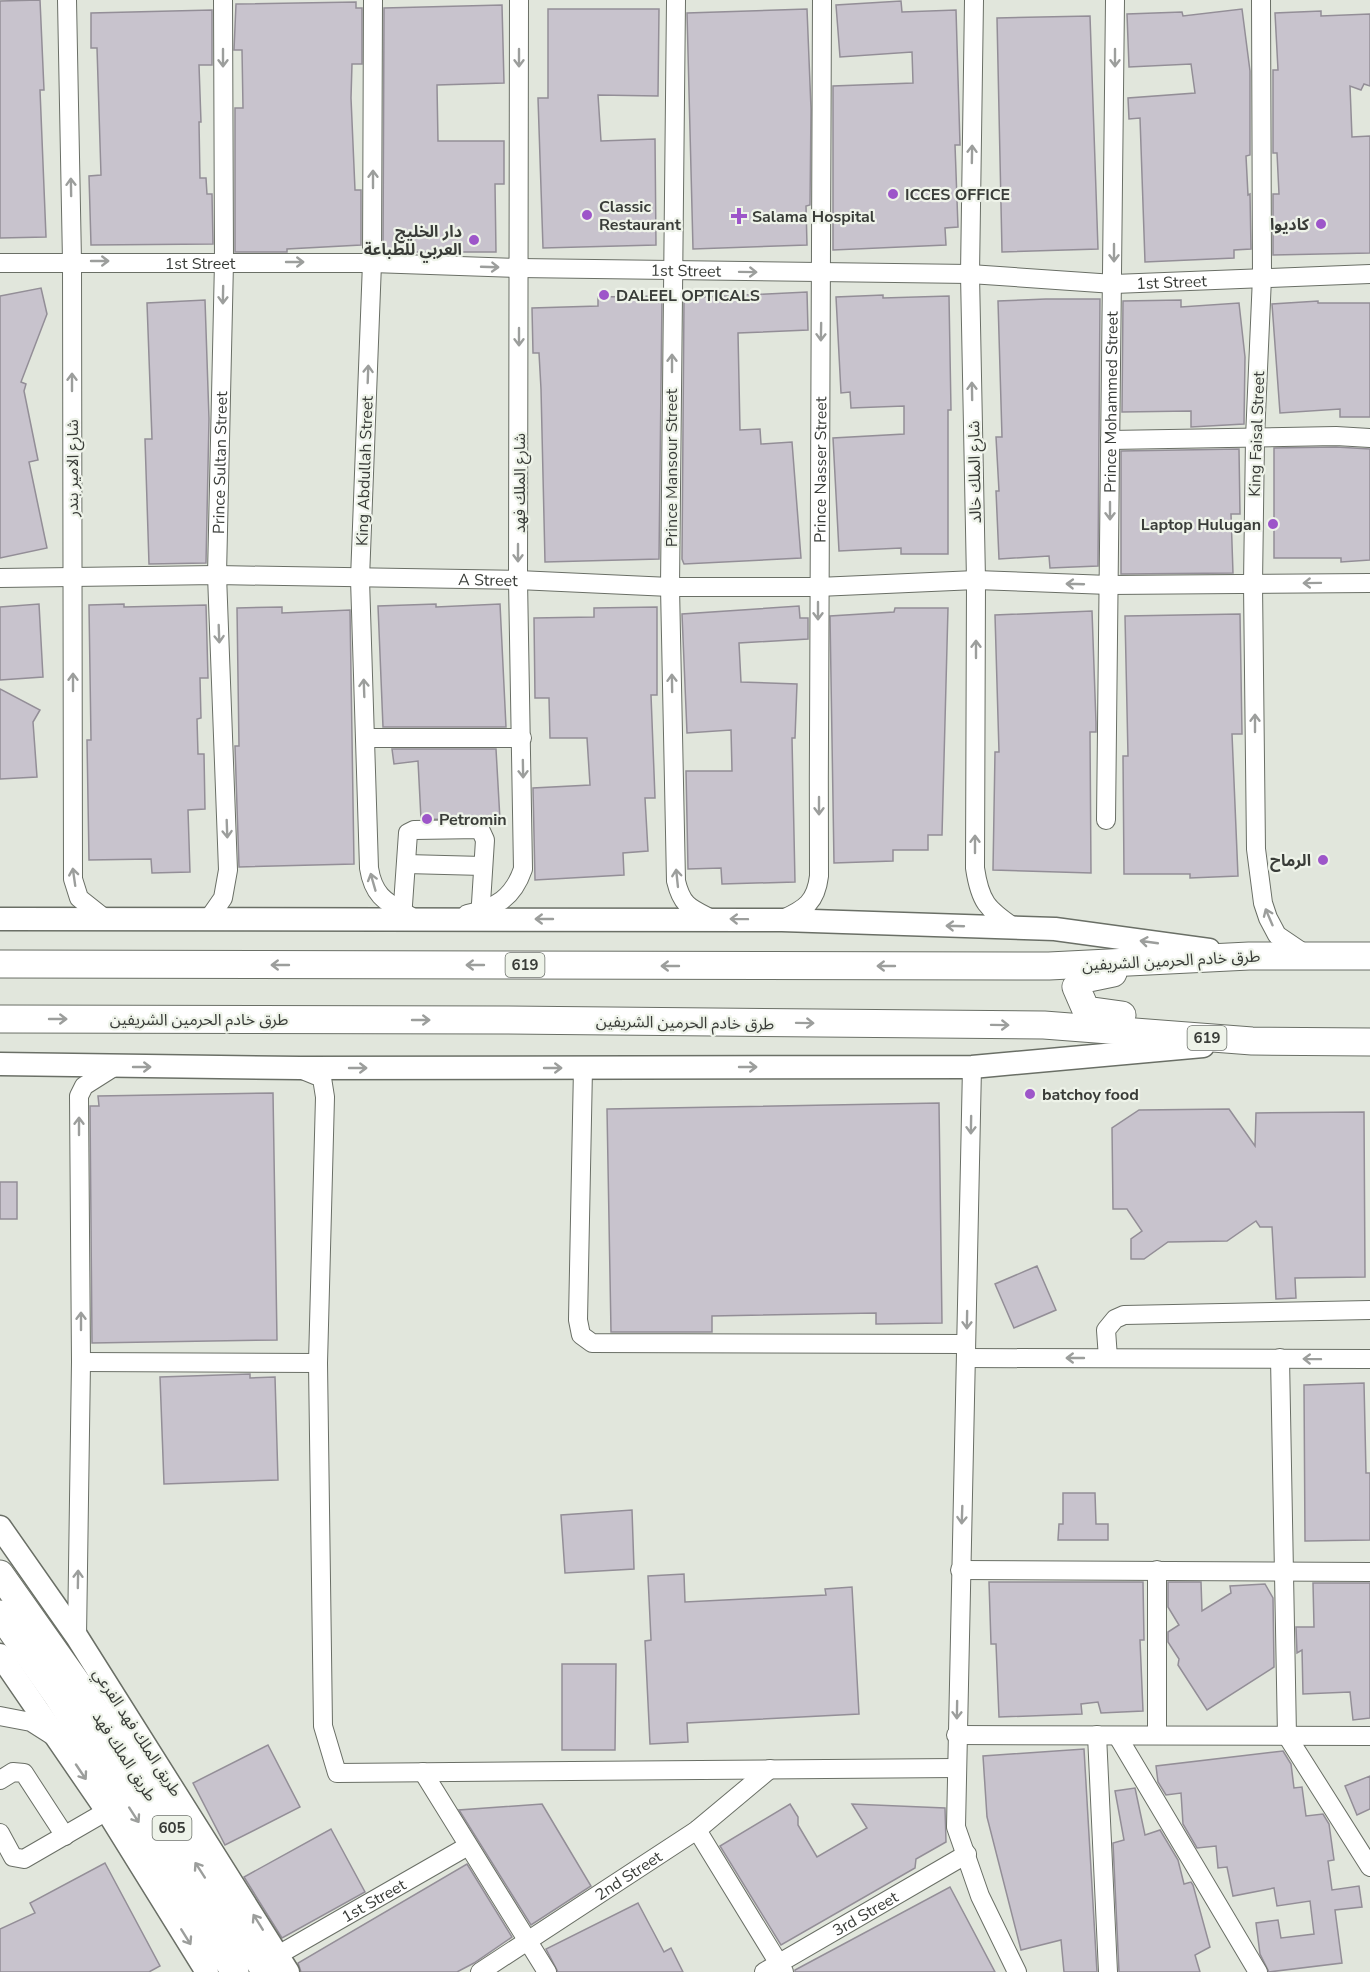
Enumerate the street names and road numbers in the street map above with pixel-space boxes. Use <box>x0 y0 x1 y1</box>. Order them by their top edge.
street label: 1st Street <box>165 253 236 275</box>
street label: 1st Street <box>650 260 722 283</box>
street label: 1st Street <box>1136 270 1208 295</box>
street label: Prince Mohammed Street <box>1100 311 1124 493</box>
street label: King Faisal Street <box>1244 370 1270 497</box>
street label: Prince Mansour Street <box>661 388 683 547</box>
street label: Prince Sultan Street <box>208 391 233 534</box>
street label: King Abdullah Street <box>351 395 379 547</box>
street label: Prince Nasser Street <box>810 396 832 543</box>
street label: شارع الامير بندر <box>62 419 85 518</box>
street label: شارع الملك خالد <box>963 420 988 524</box>
street label: شارع الملك فهد <box>509 433 532 533</box>
street label: A Street <box>458 569 518 592</box>
street label: طرق خادم الحرمين الشريفين <box>1081 945 1261 978</box>
road number: 619 <box>506 953 544 977</box>
street label: طرق خادم الحرمين الشريفين <box>110 1009 288 1032</box>
street label: طرق خادم الحرمين الشريفين <box>596 1010 775 1037</box>
road number: 619 <box>1188 1026 1226 1050</box>
street label: طريق الملك فهد الفرعي <box>89 1664 187 1800</box>
street label: طريق الملك فهد <box>89 1708 161 1804</box>
road number: 605 <box>152 1816 192 1840</box>
street label: 2nd Street <box>591 1846 667 1906</box>
street label: 1st Street <box>338 1874 410 1928</box>
street label: 3rd Street <box>829 1886 903 1942</box>

